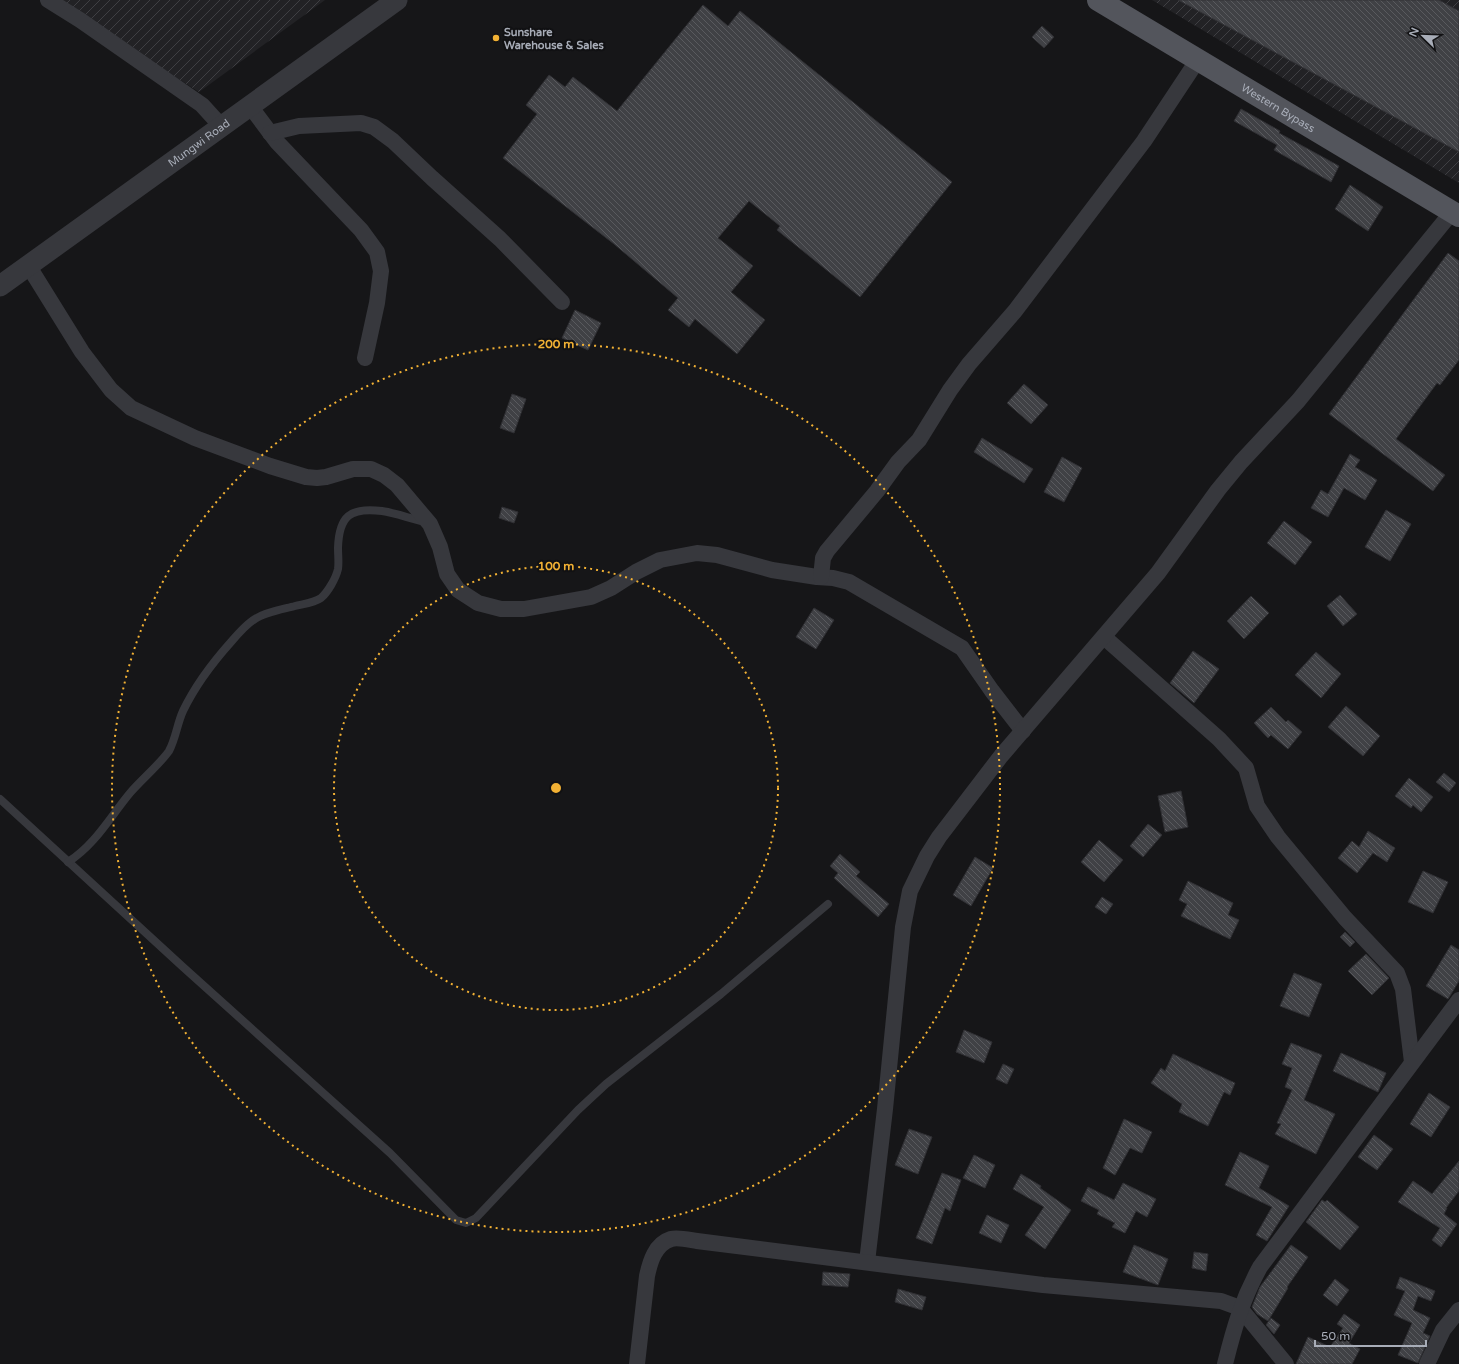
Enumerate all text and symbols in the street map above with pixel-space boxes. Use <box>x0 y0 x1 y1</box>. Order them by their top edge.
north arrow <box>1403 16 1443 56</box>
place label: Sunshare Warehouse & Sales <box>504 26 604 52</box>
text: N <box>1407 26 1422 39</box>
marker: Sunshare Warehouse & Sales <box>491 33 501 43</box>
street label: Western Bypass <box>1239 81 1317 135</box>
street label: Mungwi Road <box>165 116 232 169</box>
text: 200 m <box>538 337 574 351</box>
text: 100 m <box>538 559 574 573</box>
centre of rings <box>549 781 563 795</box>
scale bar <box>1315 1322 1426 1348</box>
text: 50 m <box>1321 1329 1350 1343</box>

